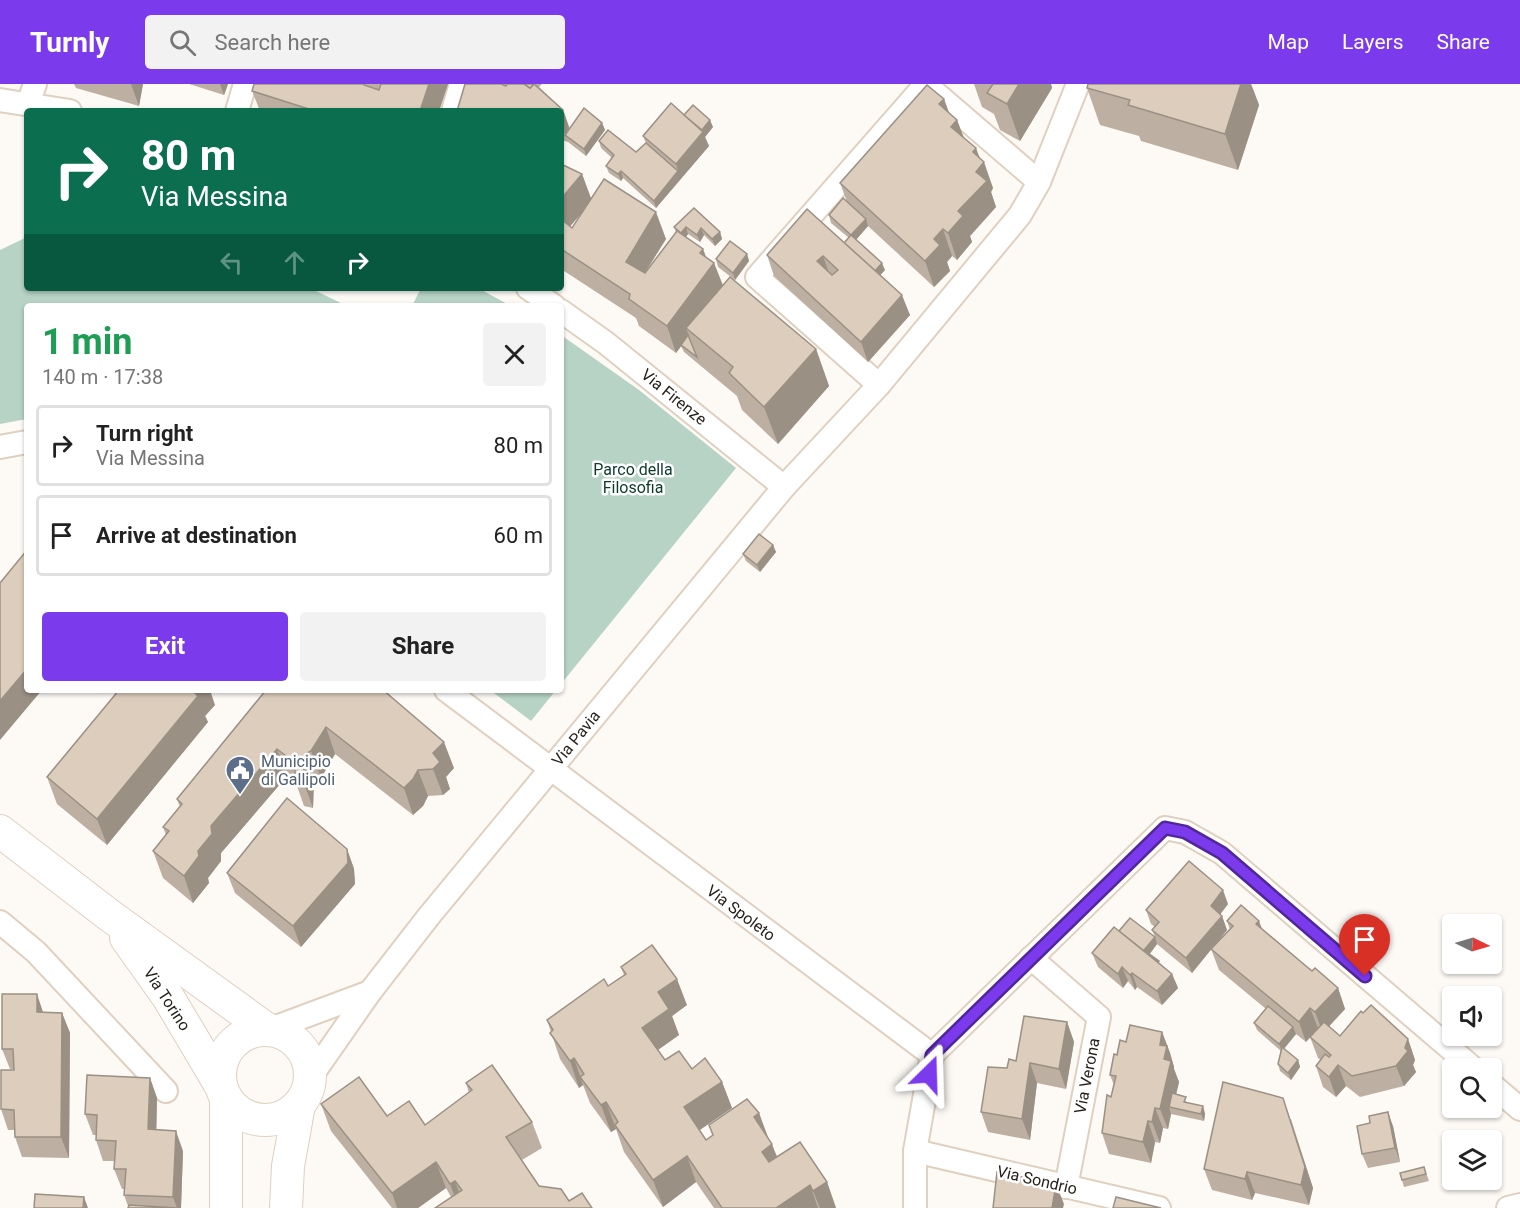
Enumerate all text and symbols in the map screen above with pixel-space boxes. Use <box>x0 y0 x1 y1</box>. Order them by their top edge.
search box <box>145 15 565 69</box>
text: Turnly <box>30 26 109 59</box>
icon: search <box>166 26 199 59</box>
text: Search here <box>214 30 330 55</box>
text: Map <box>1267 30 1309 54</box>
text: Layers <box>1342 30 1403 54</box>
text: Share <box>1436 30 1490 54</box>
text: 80 m <box>141 131 236 180</box>
icon: right <box>42 132 120 210</box>
text: Via Messina <box>141 181 288 213</box>
icon: left <box>215 246 248 279</box>
icon: ahead <box>278 246 311 279</box>
icon: right <box>341 246 374 279</box>
text: 1 min <box>42 321 133 363</box>
button: close <box>483 323 546 386</box>
text: 140 m · 17:38 <box>42 365 163 389</box>
street label: Via Firenze <box>638 365 710 429</box>
text: Turn right <box>96 421 193 446</box>
icon: right <box>45 429 78 462</box>
text: 80 m <box>494 433 543 458</box>
text: Via Messina <box>96 446 205 470</box>
park label: Parco della Filosofia <box>593 460 673 497</box>
icon: arrive <box>45 519 78 552</box>
text: Arrive at destination <box>96 523 297 548</box>
text: 60 m <box>494 523 543 548</box>
button: Exit <box>42 612 288 681</box>
button: Share <box>300 612 546 681</box>
street label: Via Pavia <box>548 706 604 770</box>
place label: Municipio di Gallipoli <box>261 752 335 789</box>
public building icon: Municipio di Gallipoli <box>224 754 256 796</box>
street label: Via Spoleto <box>703 881 779 945</box>
pin <box>1339 914 1390 976</box>
north arrow <box>1442 914 1502 974</box>
map controls <box>1442 914 1502 1190</box>
icon: arrive <box>1348 923 1381 956</box>
street label: Via Torino <box>140 964 194 1034</box>
button: sound <box>1442 986 1502 1046</box>
street label: Via Verona <box>1070 1036 1104 1116</box>
position arrow <box>897 1042 961 1106</box>
button: search <box>1442 1058 1502 1118</box>
button: layers <box>1442 1130 1502 1190</box>
street label: Via Sondrio <box>995 1162 1079 1198</box>

